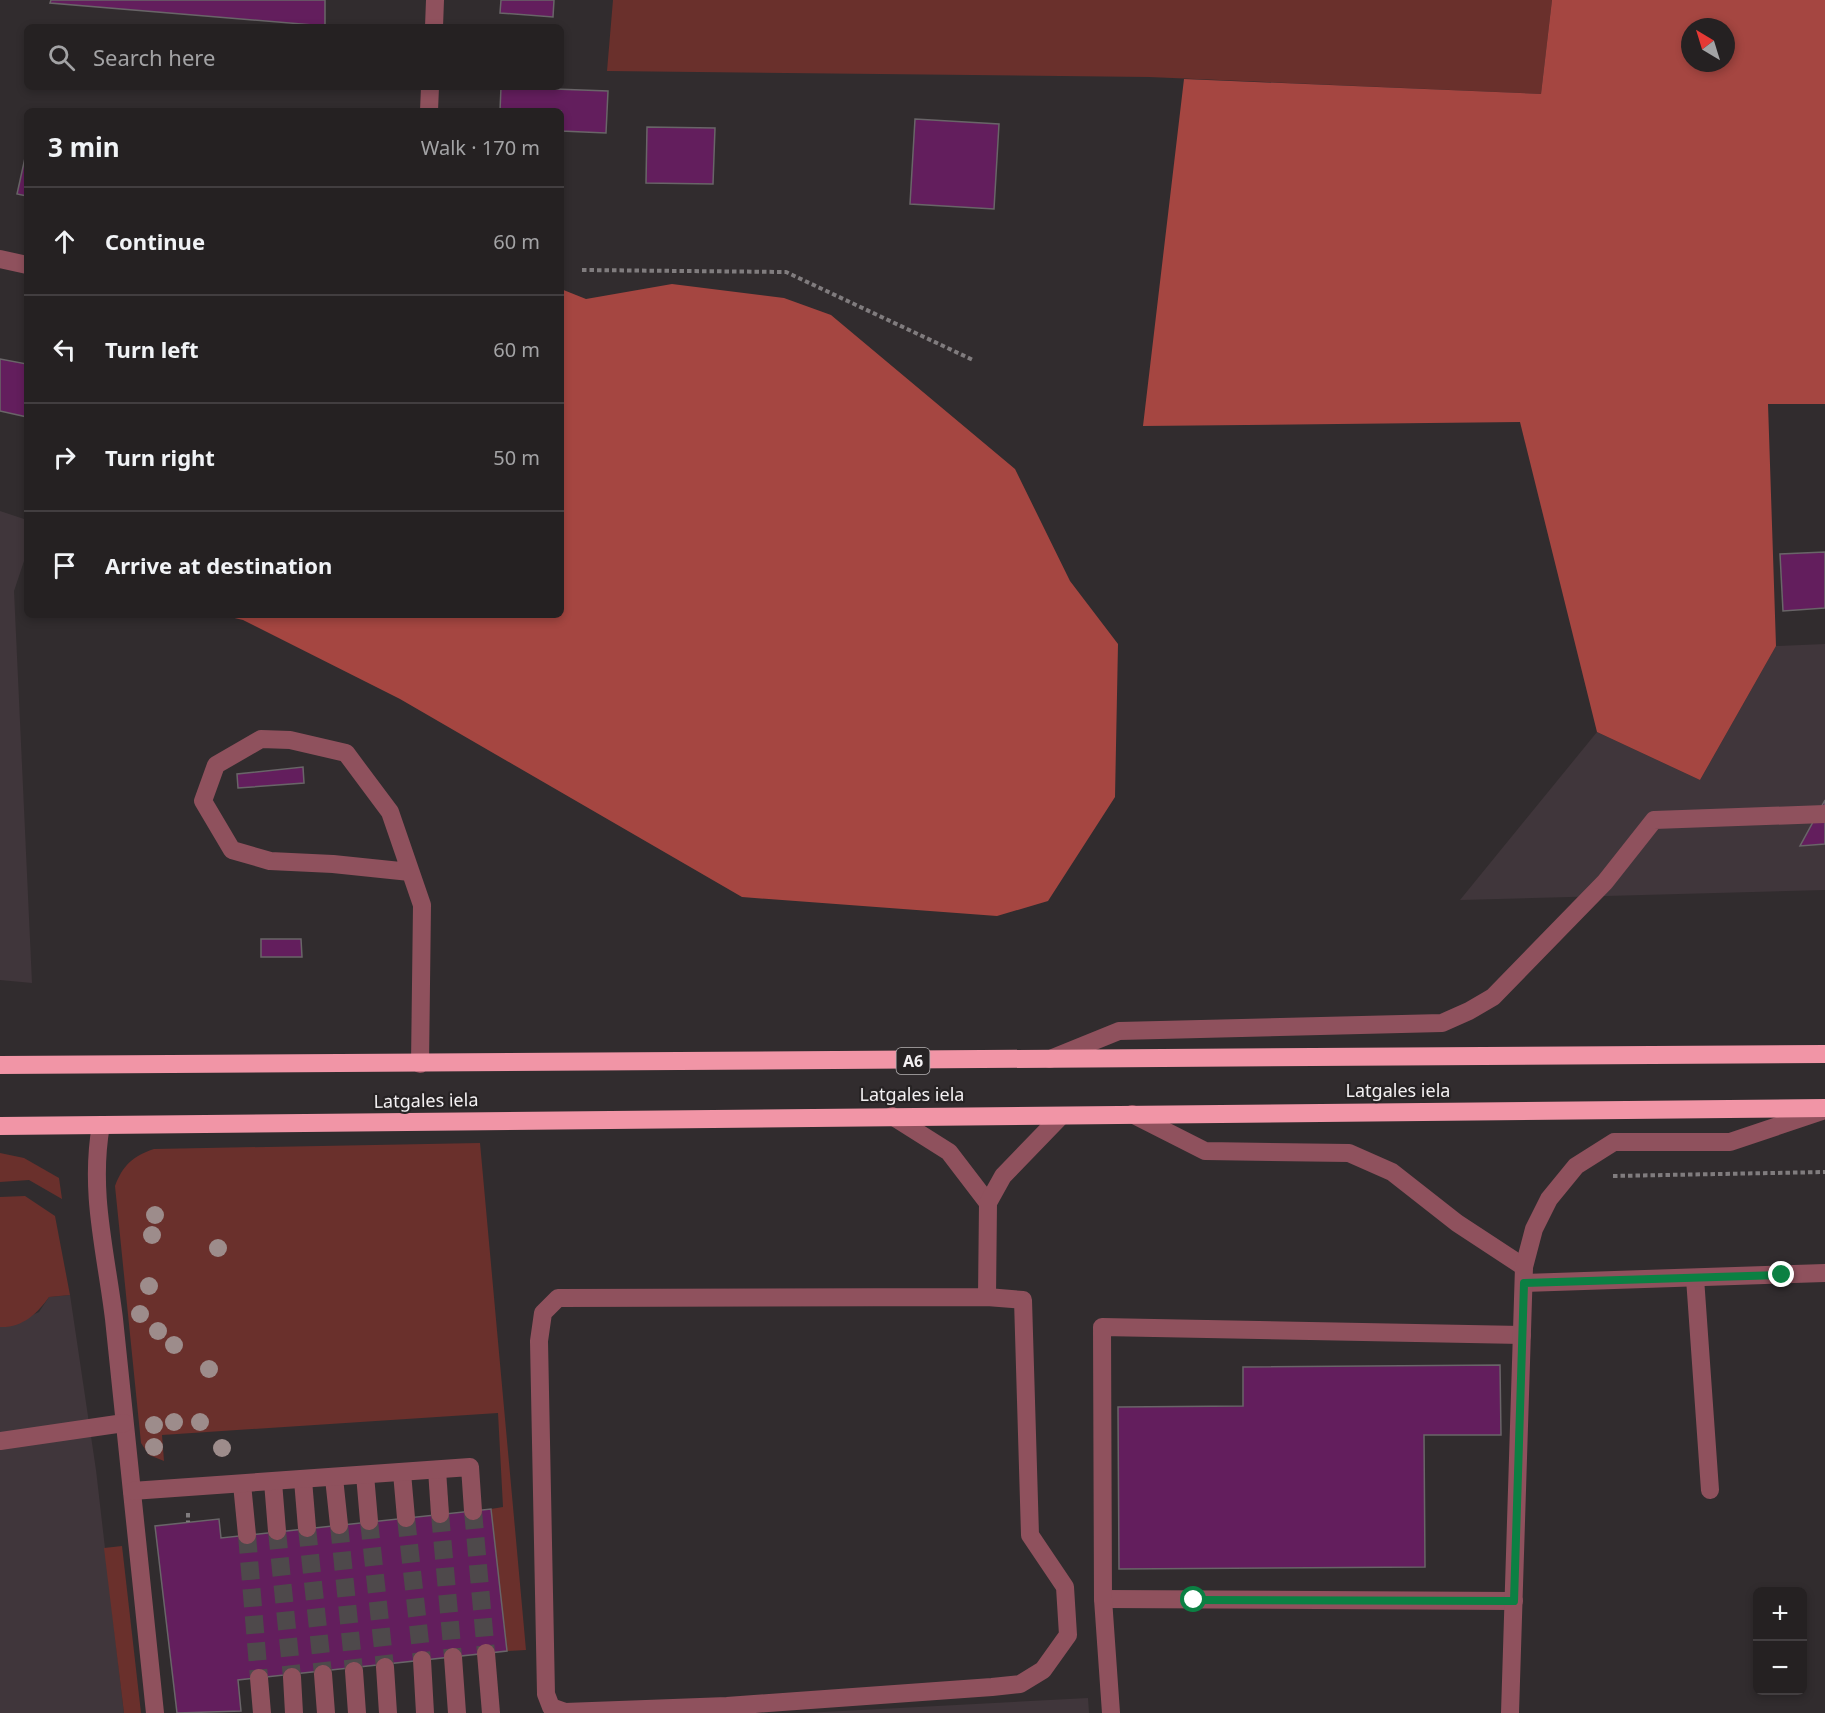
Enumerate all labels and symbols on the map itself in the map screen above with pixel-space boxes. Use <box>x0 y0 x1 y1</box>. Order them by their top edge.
north arrow <box>1681 18 1735 72</box>
road number: A6 <box>896 1048 930 1074</box>
street label: Latgales iela <box>1346 1078 1450 1102</box>
street label: Latgales iela <box>860 1082 964 1106</box>
street label: Latgales iela <box>373 1087 479 1113</box>
route end <box>1768 1261 1794 1287</box>
route start <box>1180 1586 1206 1612</box>

